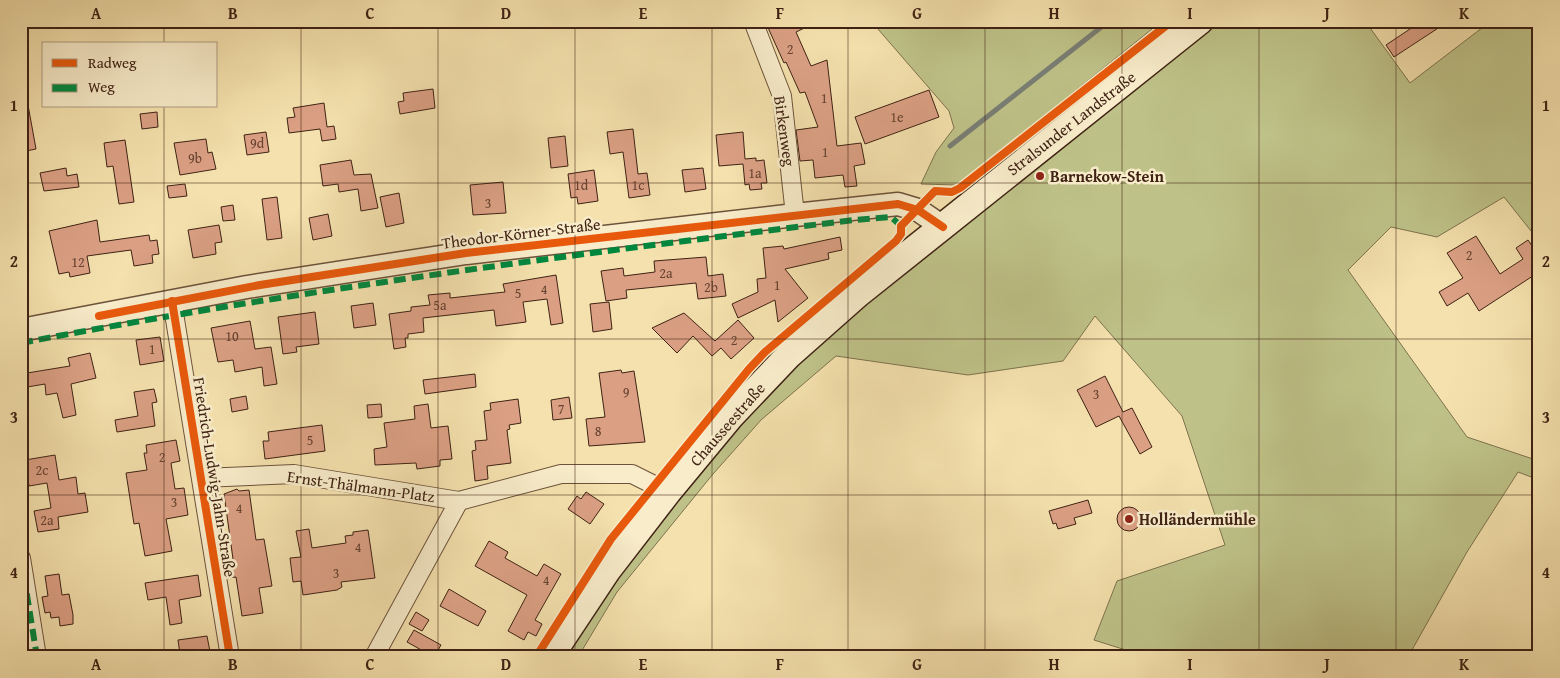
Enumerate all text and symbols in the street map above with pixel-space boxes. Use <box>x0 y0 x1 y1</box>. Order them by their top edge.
text: A <box>91 1 102 25</box>
text: B <box>228 1 238 25</box>
text: C <box>365 1 375 25</box>
text: D <box>501 1 511 25</box>
text: E <box>639 1 648 25</box>
text: F <box>776 1 784 25</box>
text: G <box>912 1 922 25</box>
text: H <box>1048 1 1060 25</box>
text: I <box>1187 1 1193 25</box>
text: J <box>1321 1 1330 25</box>
text: K <box>1459 1 1470 25</box>
house number: 2 <box>787 39 793 59</box>
legend <box>42 42 218 108</box>
text: Radweg <box>88 52 137 73</box>
street label: Stralsunder Landstraße <box>1001 65 1141 181</box>
text: Weg <box>88 76 115 97</box>
house number: 1 <box>821 88 827 108</box>
text: 1 <box>10 93 18 117</box>
text: 1 <box>1542 93 1550 117</box>
street label: Birkenweg <box>768 94 802 168</box>
house number: 1e <box>890 107 904 127</box>
house number: 9d <box>250 133 265 153</box>
house number: 1 <box>822 142 828 162</box>
house number: 9b <box>188 148 202 168</box>
house number: 1a <box>748 163 762 183</box>
place label: Barnekow-Stein <box>1050 164 1164 188</box>
marker: Barnekow-Stein <box>1034 170 1046 182</box>
house number: 1d <box>574 175 589 195</box>
house number: 1c <box>632 175 644 195</box>
house number: 3 <box>485 193 491 213</box>
street label: Theodor-Körner-Straße <box>440 211 602 255</box>
house number: 2 <box>1466 245 1472 265</box>
text: 2 <box>10 249 18 273</box>
text: 2 <box>1542 249 1550 273</box>
house number: 12 <box>71 252 85 272</box>
house number: 2a <box>659 263 673 283</box>
house number: 1 <box>774 275 780 295</box>
house number: 2b <box>704 277 718 297</box>
house number: 4 <box>541 279 548 299</box>
house number: 5 <box>515 283 521 303</box>
house number: 5a <box>433 295 447 315</box>
house number: 10 <box>225 326 239 346</box>
house number: 2 <box>731 330 737 350</box>
house number: 1 <box>149 339 155 359</box>
street label: Friedrich-Ludwig-Jahn-Straße <box>187 375 243 579</box>
street label: Chausseestraße <box>684 377 770 471</box>
house number: 9 <box>623 382 630 402</box>
house number: 3 <box>1093 384 1099 404</box>
house number: 7 <box>558 399 565 419</box>
text: 3 <box>10 405 18 429</box>
text: 3 <box>1542 405 1550 429</box>
house number: 8 <box>595 421 602 441</box>
house number: 5 <box>307 430 313 450</box>
house number: 2 <box>159 447 165 467</box>
house number: 2c <box>36 460 48 480</box>
street label: Ernst-Thälmann-Platz <box>286 464 436 508</box>
house number: 3 <box>171 492 177 512</box>
house number: 4 <box>236 498 243 518</box>
place label: Holländermühle <box>1139 507 1256 531</box>
house number: 2a <box>40 510 54 530</box>
marker: Holländermühle <box>1123 513 1135 525</box>
house number: 4 <box>355 537 362 557</box>
text: 4 <box>10 560 18 584</box>
text: 4 <box>1542 560 1550 584</box>
house number: 3 <box>333 563 339 583</box>
house number: 4 <box>543 570 550 590</box>
text: A <box>91 652 102 676</box>
text: B <box>228 652 238 676</box>
text: C <box>365 652 375 676</box>
text: D <box>501 652 511 676</box>
text: E <box>639 652 648 676</box>
text: F <box>776 652 784 676</box>
text: G <box>912 652 922 676</box>
text: H <box>1048 652 1060 676</box>
text: I <box>1187 652 1193 676</box>
text: J <box>1321 652 1330 676</box>
text: K <box>1459 652 1470 676</box>

